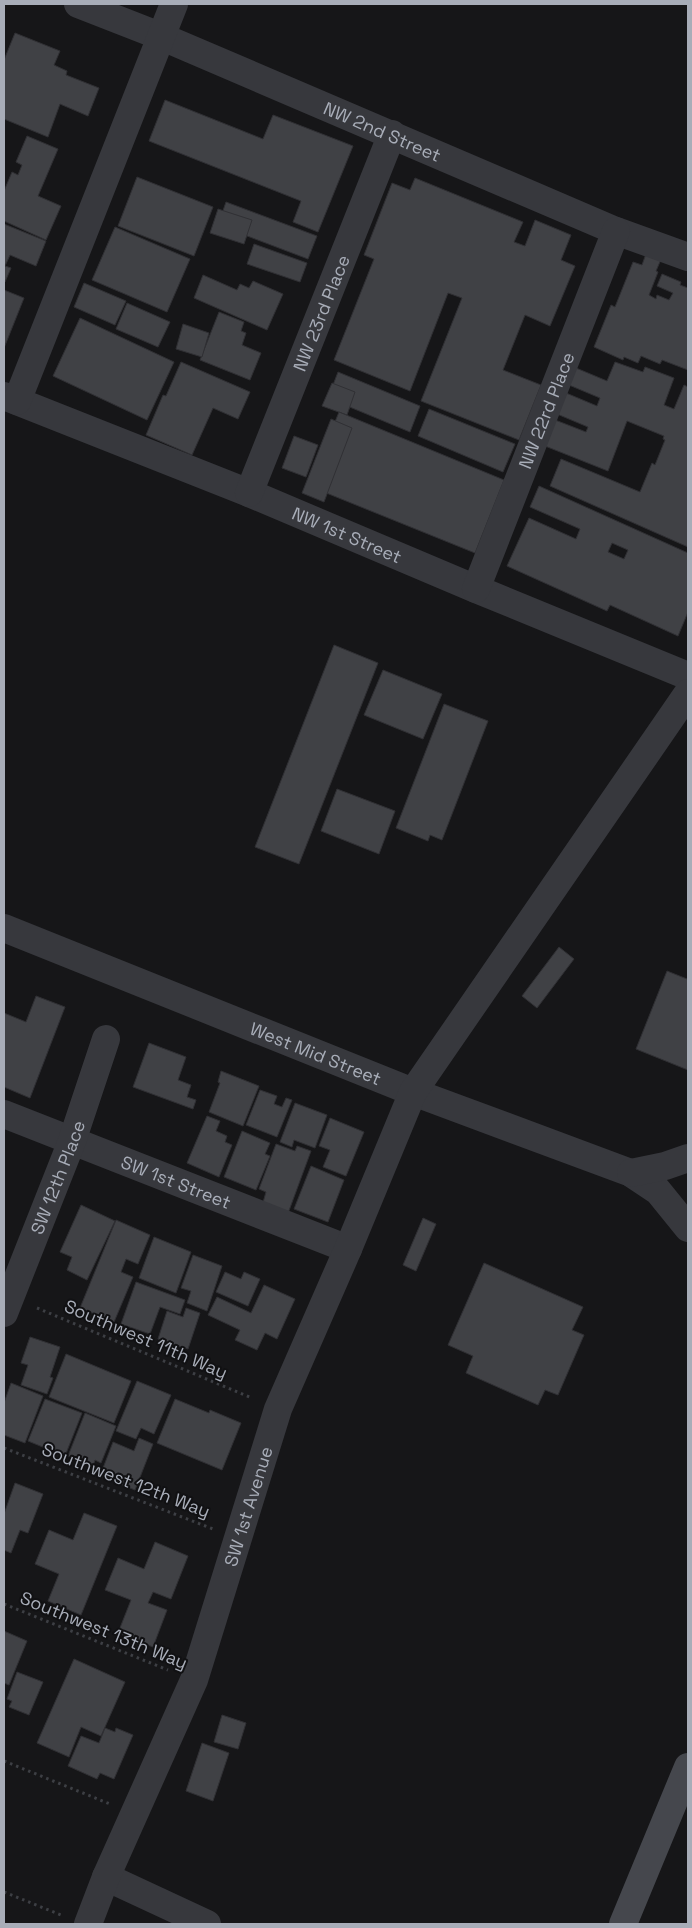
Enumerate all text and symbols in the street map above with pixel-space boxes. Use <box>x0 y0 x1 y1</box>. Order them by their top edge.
street label: NW 2nd Street <box>320 96 445 166</box>
street label: NW 23rd Place <box>287 251 354 374</box>
street label: NW 22rd Place <box>513 349 579 472</box>
street label: NW 1st Street <box>289 501 405 568</box>
street label: West Mid Street <box>247 1016 385 1090</box>
street label: SW 12th Place <box>25 1117 90 1237</box>
street label: SW 1st Street <box>118 1150 234 1213</box>
street label: Southwest 11th Way <box>61 1294 231 1384</box>
street label: Southwest 12th Way <box>39 1437 213 1523</box>
street label: SW 1st Avenue <box>218 1443 277 1569</box>
street label: Southwest 13th Way <box>17 1586 191 1674</box>

